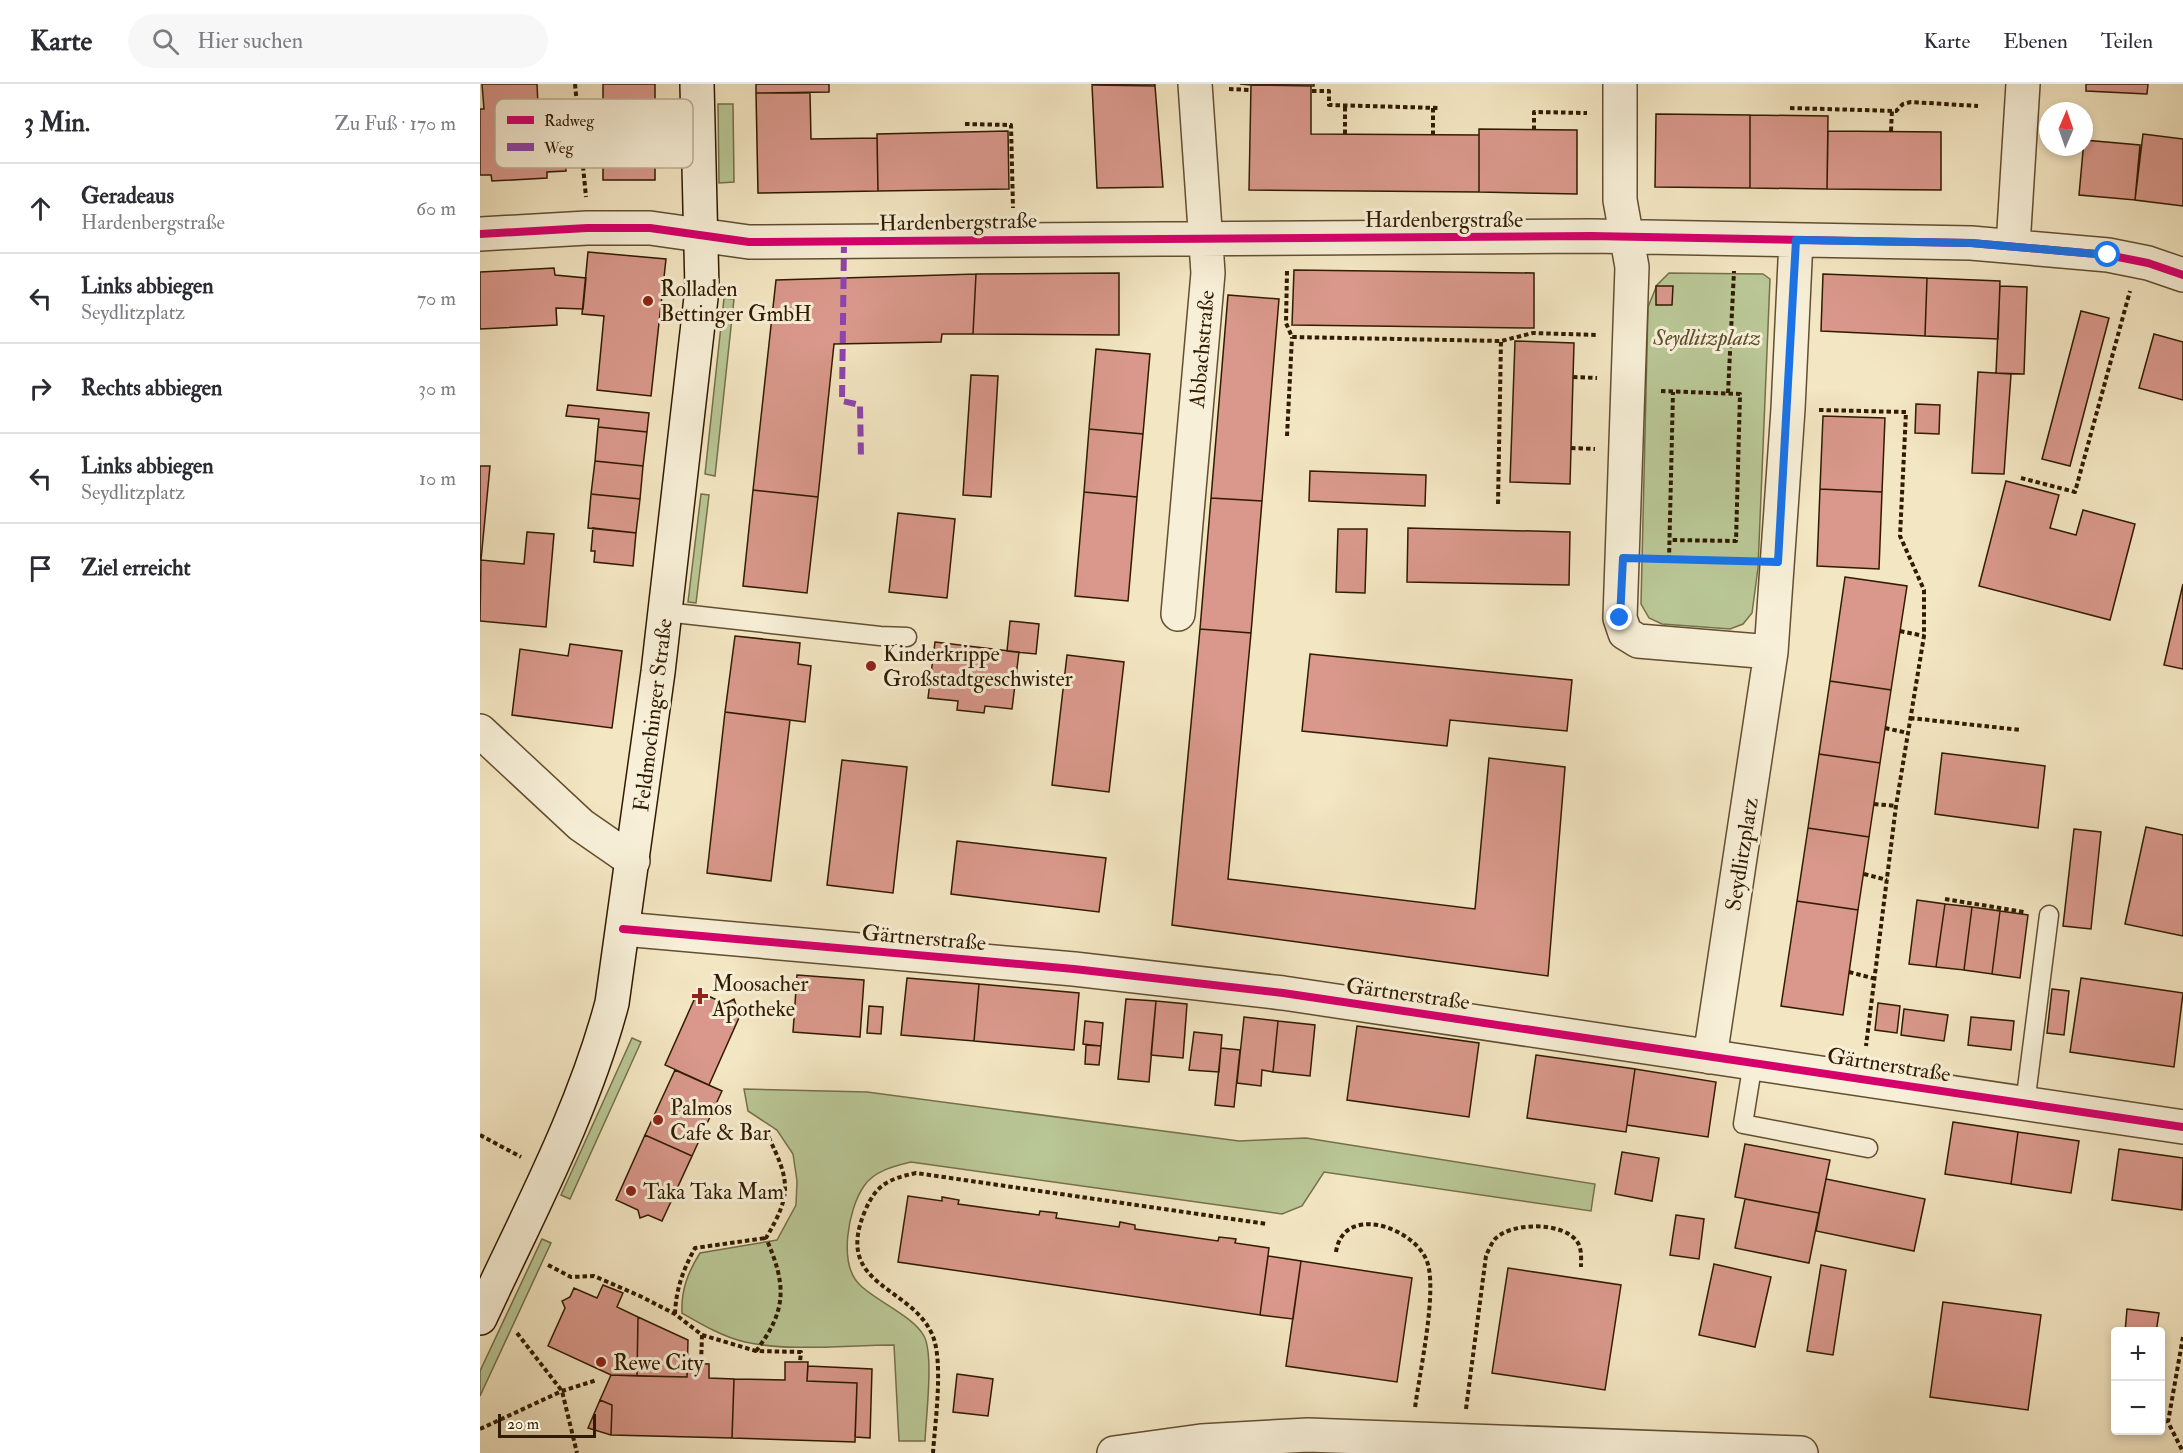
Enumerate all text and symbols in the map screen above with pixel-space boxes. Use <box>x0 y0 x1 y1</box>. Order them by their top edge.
search box <box>128 14 548 68</box>
text: Karte <box>30 24 92 59</box>
icon: search <box>149 25 182 58</box>
text: Hier suchen <box>197 27 303 55</box>
text: Karte <box>1923 28 1970 55</box>
text: Ebenen <box>2003 28 2068 55</box>
text: Teilen <box>2101 28 2153 55</box>
legend <box>495 99 693 168</box>
north arrow <box>2039 102 2093 156</box>
text: 3 Min. <box>24 107 90 139</box>
text: Zu Fuß · 170 m <box>335 111 456 136</box>
text: Radweg <box>544 111 595 131</box>
text: Weg <box>543 138 575 158</box>
text: Geradeaus <box>81 182 174 210</box>
icon: ahead <box>24 192 57 225</box>
text: 60 m <box>416 196 456 221</box>
street label: Hardenbergstraße <box>1365 206 1523 234</box>
street label: Hardenbergstraße <box>879 207 1037 237</box>
text: Hardenbergstraße <box>81 210 225 235</box>
route start <box>2094 241 2120 267</box>
text: Links abbiegen <box>81 272 214 300</box>
place label: Rolladen Bettinger GmbH <box>660 275 812 328</box>
icon: left <box>24 282 57 315</box>
text: 70 m <box>417 286 456 311</box>
street label: Abbachstraße <box>1183 289 1221 410</box>
marker: Rolladen Bettinger GmbH <box>641 294 655 308</box>
text: Seydlitzplatz <box>81 300 185 325</box>
park label: Seydlitzplatz <box>1652 324 1761 352</box>
icon: right <box>24 372 57 405</box>
text: Rechts abbiegen <box>81 374 222 402</box>
text: 30 m <box>418 376 456 401</box>
text: Links abbiegen <box>81 452 214 480</box>
icon: left <box>24 462 57 495</box>
text: 10 m <box>419 466 456 491</box>
text: Seydlitzplatz <box>81 480 185 505</box>
icon: arrive <box>24 552 57 585</box>
text: Ziel erreicht <box>81 554 191 582</box>
route end <box>1606 604 1632 630</box>
street label: Feldmochinger Straße <box>627 617 679 813</box>
place label: Kinderkrippe Großstadtgeschwister <box>883 640 1074 693</box>
marker: Kinderkrippe Großstadtgeschwister <box>864 659 878 673</box>
street label: Seydlitzplatz <box>1719 795 1766 913</box>
street label: Gärtnerstraße <box>861 919 987 957</box>
place label: Moosacher Apotheke <box>711 970 809 1024</box>
street label: Gärtnerstraße <box>1344 971 1471 1017</box>
marker: Moosacher Apotheke <box>693 989 707 1003</box>
street label: Gärtnerstraße <box>1825 1041 1953 1089</box>
place label: Palmos Cafe & Bar <box>670 1094 771 1147</box>
marker: Palmos Cafe & Bar <box>651 1113 665 1127</box>
place label: Taka Taka Mam <box>643 1178 784 1206</box>
marker: Taka Taka Mam <box>624 1184 638 1198</box>
map controls <box>2111 1327 2165 1435</box>
button: + <box>2111 1327 2165 1381</box>
place label: Rewe City <box>613 1349 704 1377</box>
marker: Rewe City <box>594 1355 608 1369</box>
button: − <box>2111 1381 2165 1435</box>
scale bar <box>498 1411 596 1438</box>
text: 20 m <box>507 1414 539 1434</box>

